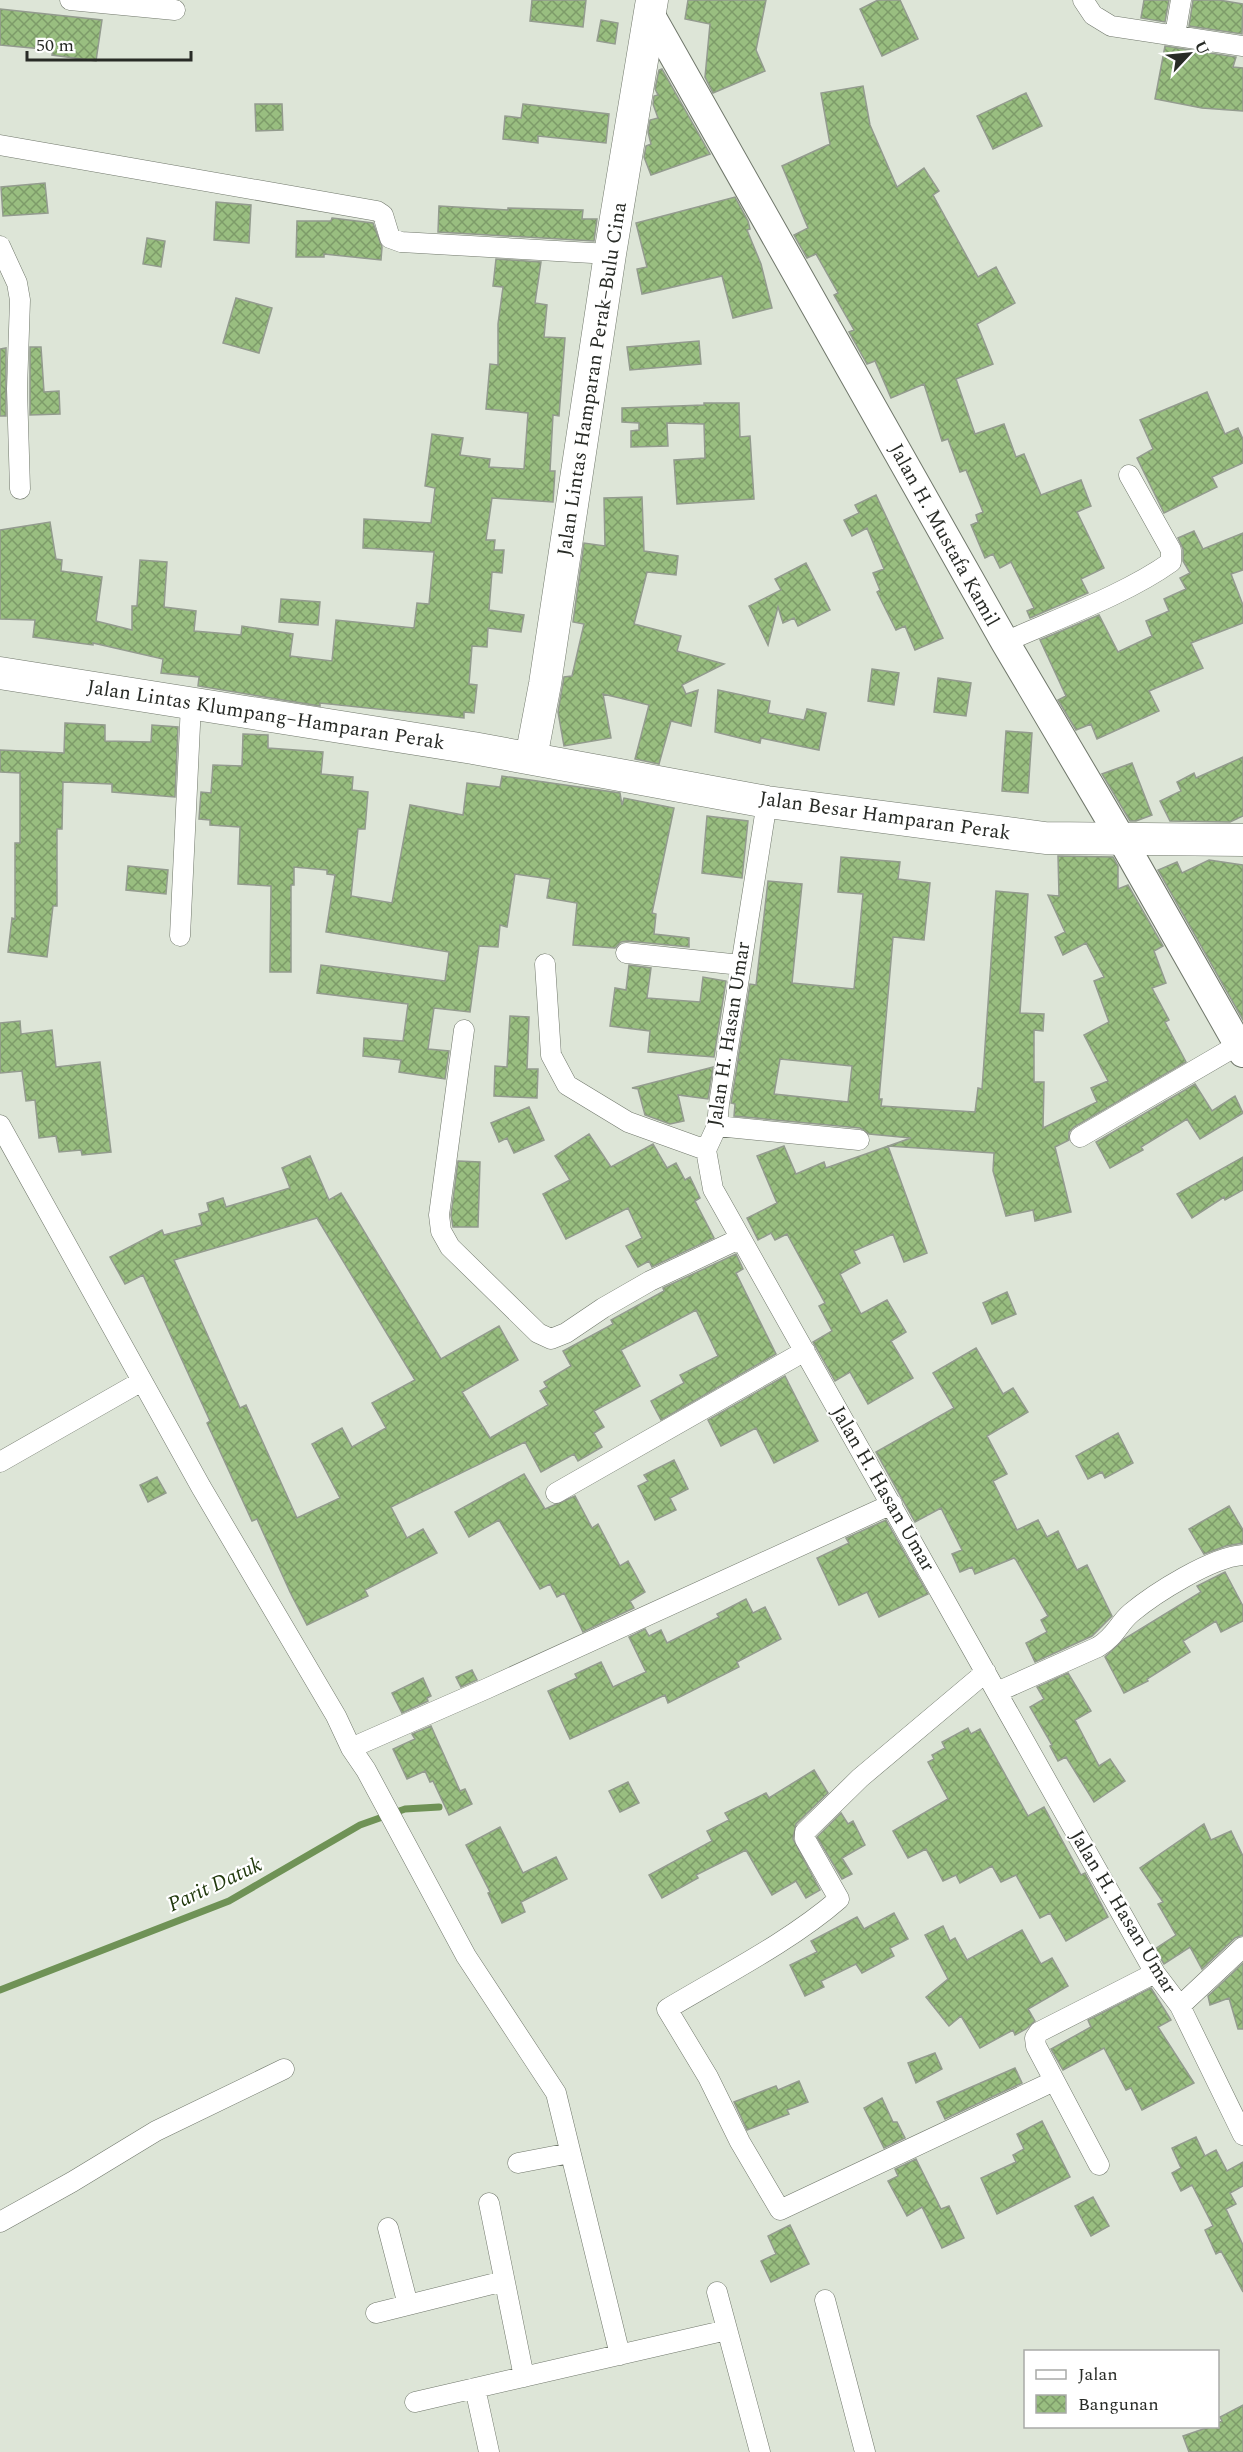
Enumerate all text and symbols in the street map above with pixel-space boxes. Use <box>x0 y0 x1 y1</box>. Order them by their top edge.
scale bar <box>27 24 190 62</box>
north arrow <box>1159 24 1219 84</box>
text: 50 m <box>36 32 74 59</box>
text: U <box>1188 37 1215 59</box>
street label: Jalan Lintas Hamparan Perak–Bulu Cina <box>549 200 635 558</box>
street label: Jalan H. Mustafa Kamil <box>881 438 1007 632</box>
street label: Jalan Lintas Klumpang–Hamparan Perak <box>85 672 447 758</box>
street label: Jalan Besar Hamparan Perak <box>757 784 1013 848</box>
street label: Jalan H. Hasan Umar <box>700 939 758 1129</box>
street label: Jalan H. Hasan Umar <box>823 1401 943 1578</box>
street label: Jalan H. Hasan Umar <box>1062 1824 1184 2000</box>
water label: Parit Datuk <box>162 1849 268 1921</box>
legend <box>1024 2350 1219 2428</box>
text: Jalan <box>1078 2361 1118 2388</box>
text: Bangunan <box>1078 2391 1159 2418</box>

